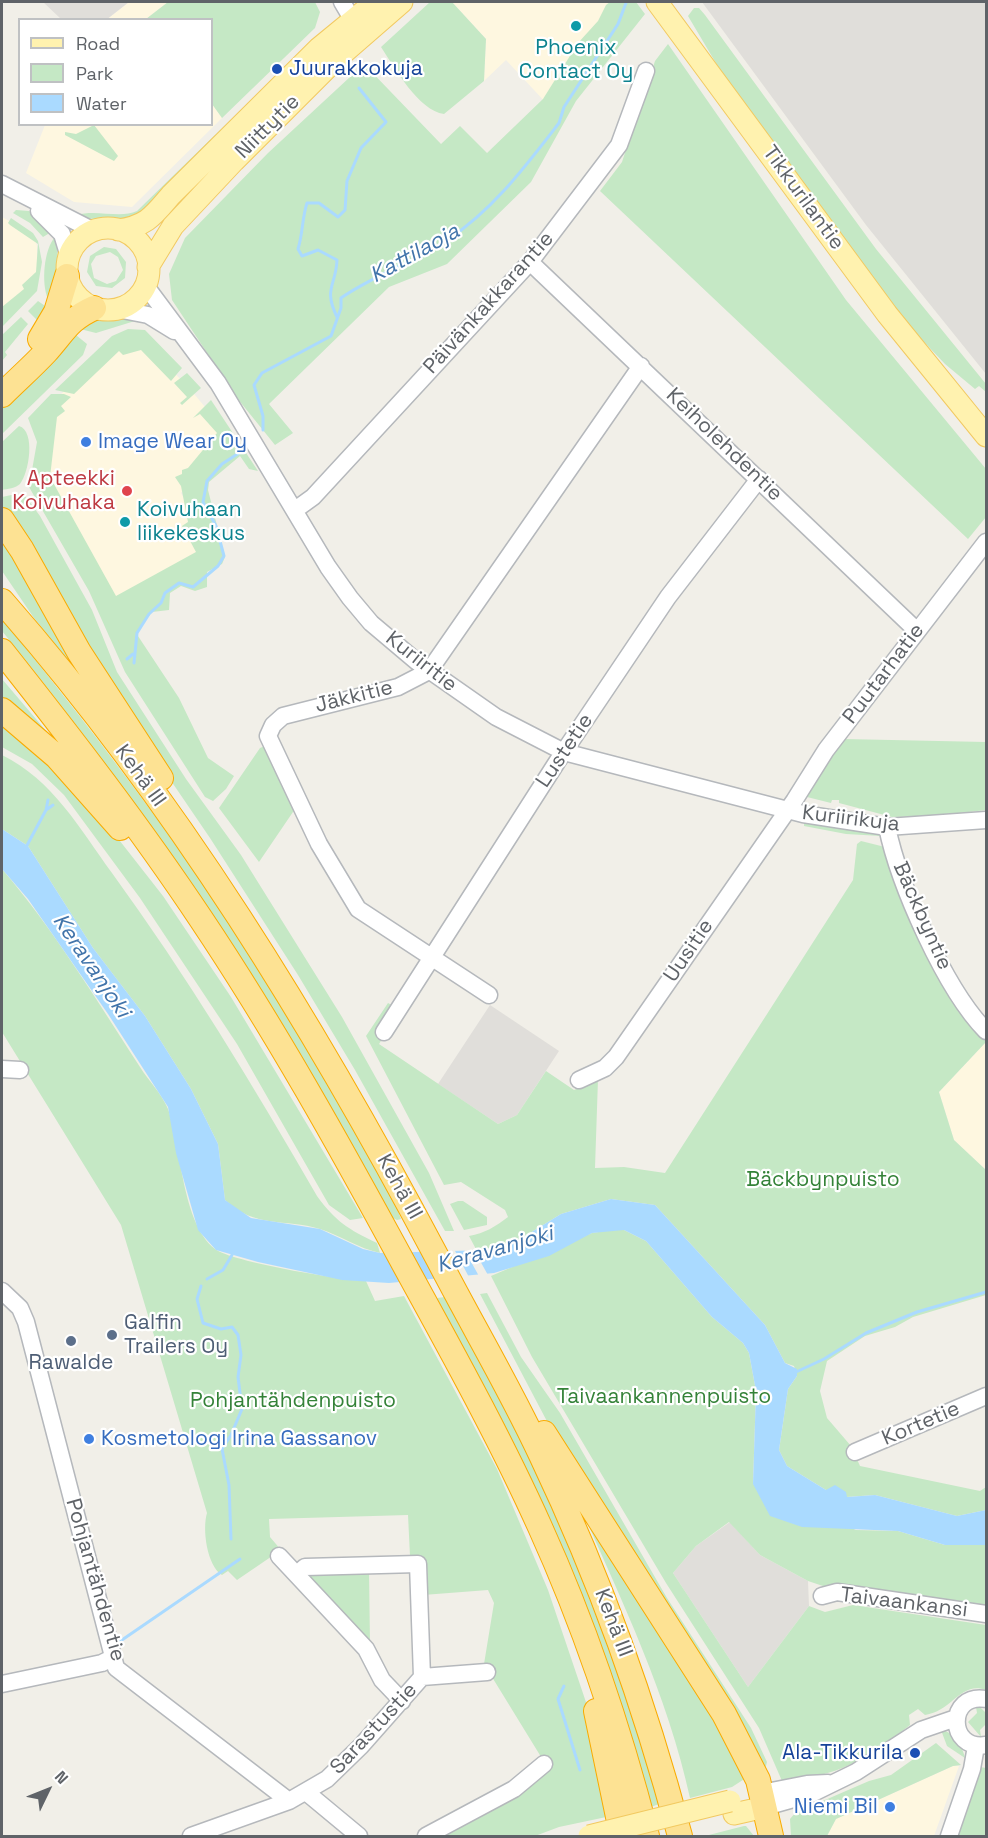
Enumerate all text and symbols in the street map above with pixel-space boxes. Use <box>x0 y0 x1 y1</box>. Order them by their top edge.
legend <box>18 18 213 126</box>
marker: Phoenix Contact Oy <box>569 19 583 33</box>
text: Road <box>76 32 120 55</box>
place label: Phoenix Contact Oy <box>519 35 633 85</box>
place label: Juurakkokuja <box>289 56 423 82</box>
text: Park <box>76 62 113 85</box>
marker: Juurakkokuja <box>270 62 284 76</box>
street label: Niittytie <box>231 90 305 164</box>
text: Water <box>76 92 127 115</box>
street label: Tikkurilantie <box>757 141 849 255</box>
water label: Kattilaoja <box>366 219 464 289</box>
street label: Päivänkakkarantie <box>419 227 559 379</box>
street label: Keiholehdentie <box>661 383 787 507</box>
place label: Image Wear Oy <box>98 429 247 455</box>
marker: Image Wear Oy <box>79 435 93 449</box>
place label: Apteekki Koivuhaka <box>12 466 115 516</box>
marker: Apteekki Koivuhaka <box>120 484 134 498</box>
place label: Koivuhaan liikekeskus <box>137 497 245 547</box>
marker: Koivuhaan liikekeskus <box>118 515 132 529</box>
street label: Puutarhatie <box>838 619 930 729</box>
street label: Kuriiritie <box>380 626 462 698</box>
street label: Jäkkitie <box>313 675 395 719</box>
street label: Lustetie <box>531 709 599 793</box>
street label: Kehä III <box>109 740 171 812</box>
street label: Kuriirikuja <box>801 801 901 837</box>
street label: Bäckbyntie <box>887 858 957 974</box>
water label: Keravanjoki <box>47 909 135 1023</box>
street label: Uusitie <box>659 915 719 987</box>
street label: Kehä III <box>371 1150 427 1224</box>
park label: Bäckbynpuisto <box>746 1167 900 1193</box>
water label: Keravanjoki <box>434 1221 556 1279</box>
place label: Galfin Trailers Oy <box>124 1310 228 1360</box>
marker: Galfin Trailers Oy <box>105 1328 119 1342</box>
marker: Rawalde <box>64 1334 78 1348</box>
place label: Rawalde <box>29 1350 113 1376</box>
park label: Taivaankannenpuisto <box>557 1384 771 1410</box>
park label: Pohjantähdenpuisto <box>190 1388 396 1414</box>
street label: Kortetie <box>878 1396 964 1452</box>
place label: Kosmetologi Irina Gassanov <box>101 1426 377 1452</box>
marker: Kosmetologi Irina Gassanov <box>82 1432 96 1446</box>
street label: Pohjantähdentie <box>60 1496 130 1664</box>
street label: Taivaankansi <box>839 1583 969 1623</box>
street label: Kehä III <box>589 1586 637 1660</box>
street label: Sarastustie <box>325 1678 423 1780</box>
place label: Ala-Tikkurila <box>782 1740 903 1766</box>
marker: Ala-Tikkurila <box>908 1746 922 1760</box>
north arrow <box>18 1760 78 1820</box>
text: N <box>50 1766 73 1788</box>
place label: Niemi Bil <box>794 1794 878 1820</box>
marker: Niemi Bil <box>883 1800 897 1814</box>

